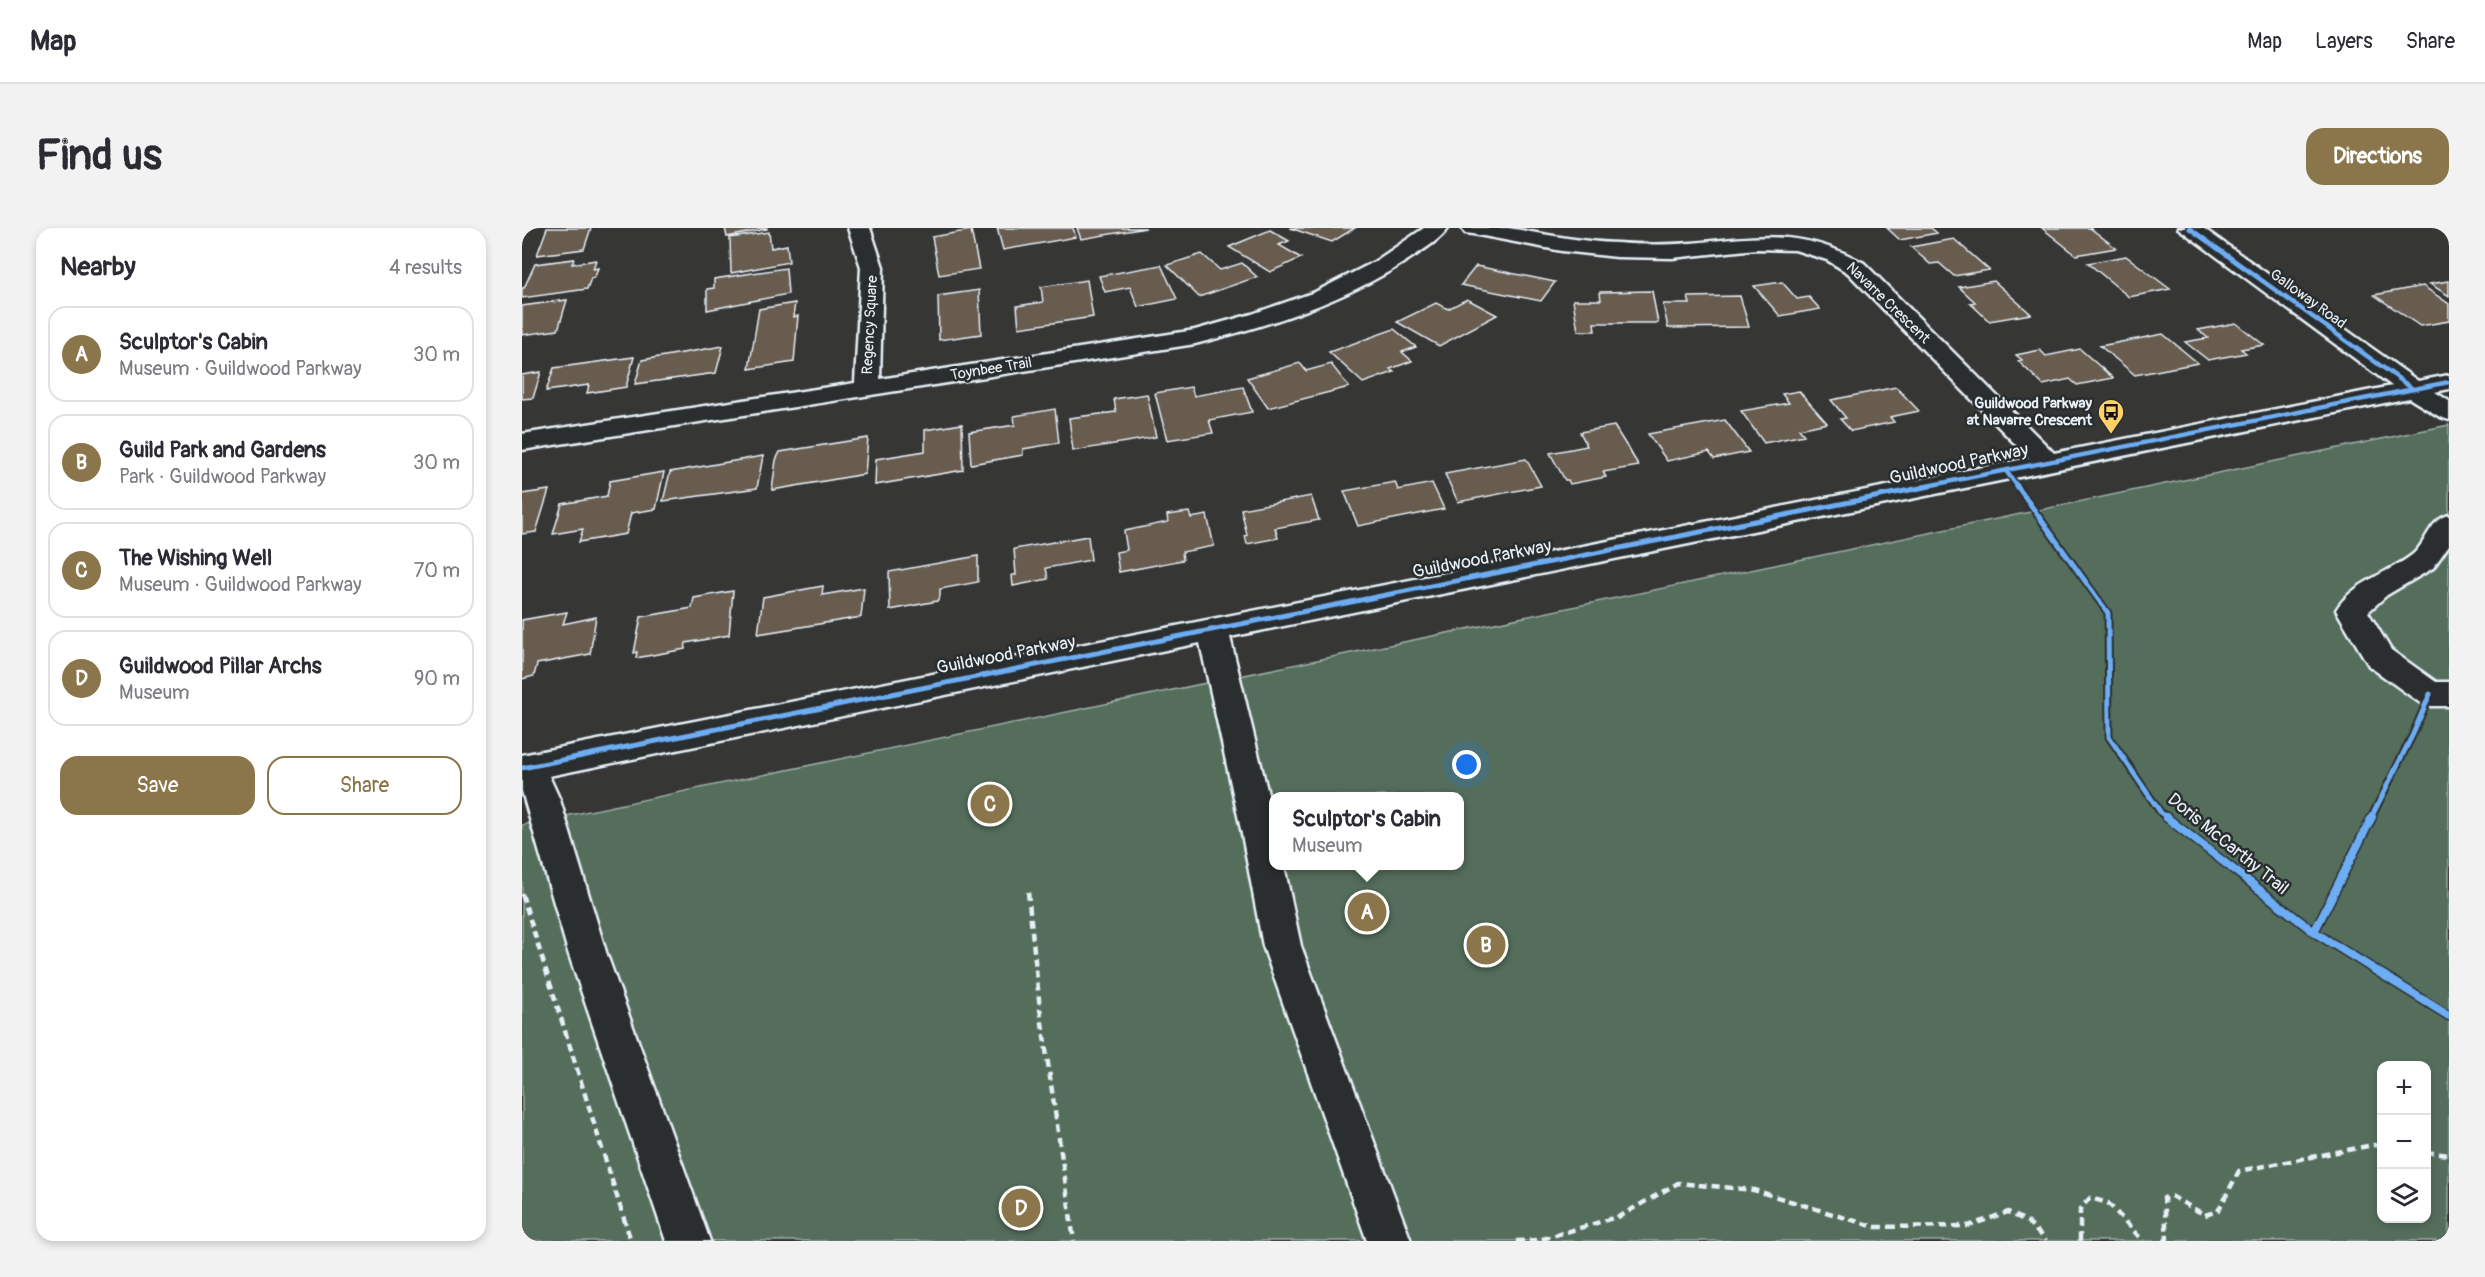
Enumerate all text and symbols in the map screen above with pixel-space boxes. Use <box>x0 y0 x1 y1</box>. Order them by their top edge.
text: Map <box>30 24 76 59</box>
text: Map <box>2247 28 2282 55</box>
text: Layers <box>2315 28 2373 55</box>
text: Share <box>2406 28 2455 55</box>
button: Directions <box>2306 128 2449 185</box>
text: Find us <box>36 130 162 182</box>
text: Nearby <box>60 251 136 283</box>
text: 4 results <box>389 255 462 280</box>
street label: Navarre Crescent <box>1842 258 1935 348</box>
street label: Galloway Road <box>2266 265 2350 333</box>
street label: Regency Square <box>858 274 882 375</box>
text: Sculptor's Cabin <box>119 328 268 356</box>
text: A <box>75 342 88 367</box>
text: 30 m <box>413 342 460 367</box>
street label: Toynbee Trail <box>949 353 1033 385</box>
text: Museum · Guildwood Parkway <box>119 356 362 381</box>
place label: Guildwood Parkway at Navarre Crescent <box>1967 394 2093 430</box>
bus stop icon: Guildwood Parkway at Navarre Crescent <box>2096 397 2126 435</box>
text: Guild Park and Gardens <box>119 436 326 464</box>
street label: Guildwood Parkway <box>1888 438 2031 490</box>
text: B <box>76 450 87 475</box>
text: 30 m <box>413 450 460 475</box>
text: Park · Guildwood Parkway <box>119 464 326 489</box>
street label: Guildwood Parkway <box>1410 534 1554 584</box>
text: The Wishing Well <box>119 544 272 572</box>
text: C <box>75 558 88 583</box>
text: 70 m <box>414 558 460 583</box>
text: Museum · Guildwood Parkway <box>119 572 362 597</box>
street label: Guildwood Parkway <box>934 630 1078 680</box>
text: Guildwood Pillar Archs <box>119 652 322 680</box>
text: D <box>75 666 88 691</box>
text: 90 m <box>414 666 460 691</box>
text: Museum <box>119 680 189 705</box>
your location <box>1452 750 1481 779</box>
button: Save <box>60 756 255 815</box>
button: Share <box>267 756 462 815</box>
pin: C <box>970 782 1010 826</box>
street label: Doris McCarthy Trail <box>2163 788 2293 900</box>
popup <box>1269 792 1464 870</box>
text: Sculptor's Cabin <box>1292 805 1441 833</box>
text: Museum <box>1292 833 1363 858</box>
pin: A <box>1348 890 1386 934</box>
pin: B <box>1466 922 1506 968</box>
map controls <box>2377 1061 2431 1223</box>
button: + <box>2377 1061 2431 1115</box>
button: − <box>2377 1115 2431 1169</box>
button: layers <box>2377 1169 2431 1223</box>
pin: D <box>1002 1186 1040 1230</box>

